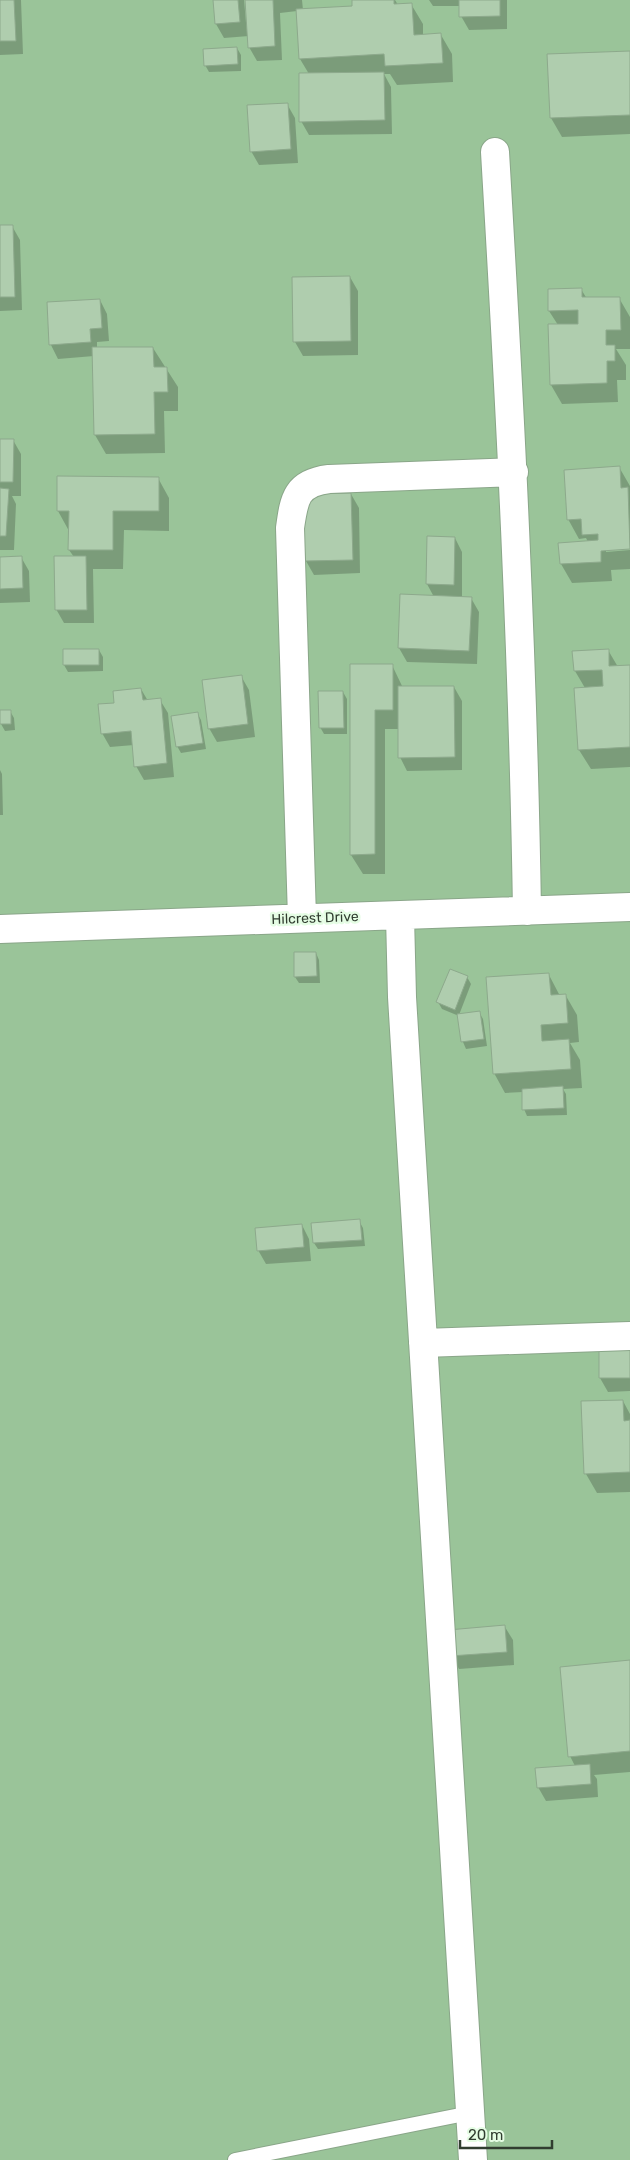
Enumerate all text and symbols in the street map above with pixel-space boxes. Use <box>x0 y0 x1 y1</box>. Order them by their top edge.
street label: Hilcrest Drive <box>271 908 359 928</box>
scale bar <box>460 2118 552 2150</box>
text: 20 m <box>468 2126 503 2144</box>

